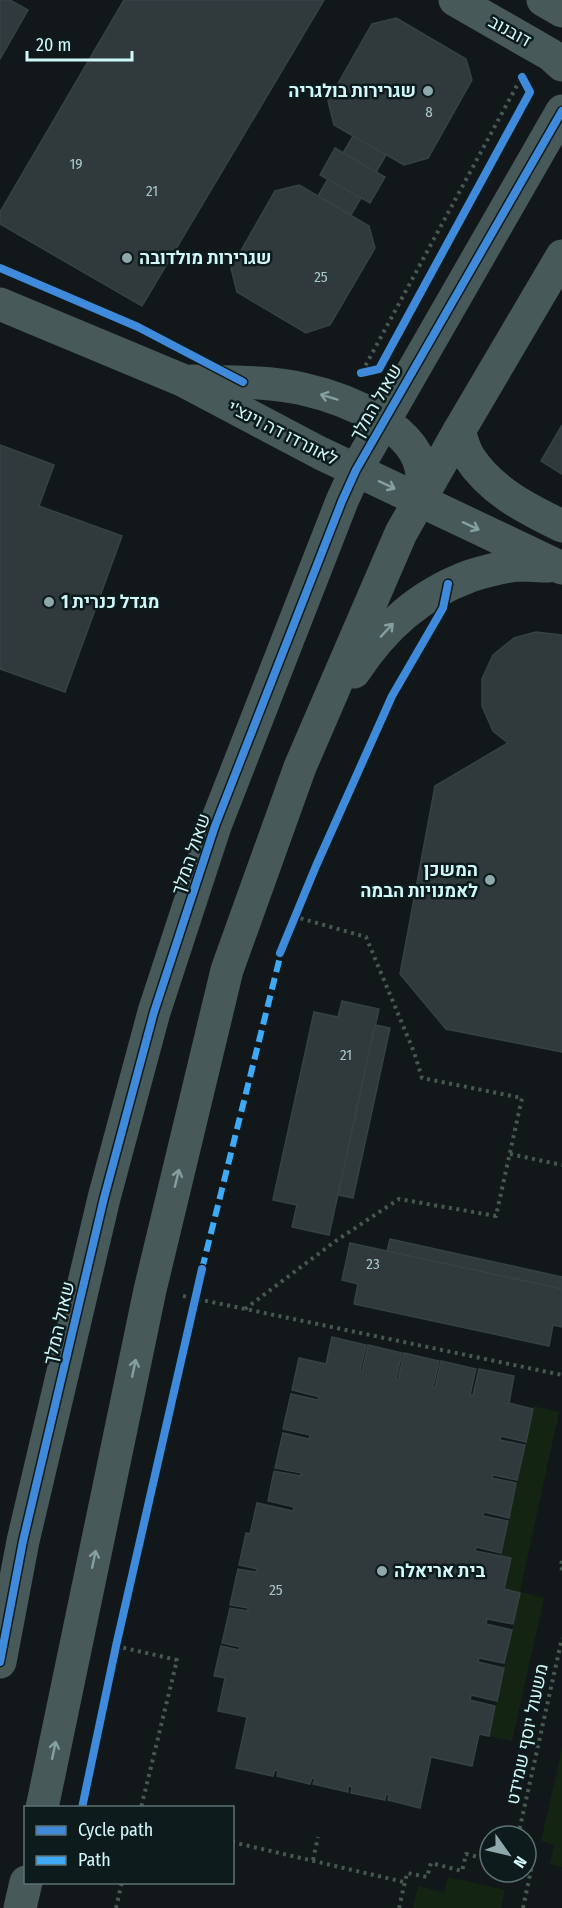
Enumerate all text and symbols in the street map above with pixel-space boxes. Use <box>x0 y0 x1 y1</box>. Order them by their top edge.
street label: דובנוב <box>485 10 535 52</box>
scale bar <box>27 24 132 62</box>
text: 20 m <box>36 34 71 56</box>
place label: שגרירות בולגריה <box>288 80 416 102</box>
marker: שגרירות בולגריה <box>421 84 435 98</box>
house number: 8 <box>425 103 433 121</box>
house number: 19 <box>69 155 83 173</box>
house number: 21 <box>146 182 158 200</box>
place label: שגרירות מולדובה <box>139 247 272 269</box>
marker: שגרירות מולדובה <box>120 251 134 265</box>
house number: 25 <box>314 268 328 286</box>
street label: שאול המלך <box>345 360 407 444</box>
one-way arrow <box>320 391 339 402</box>
street label: לאונרדו דה וינצ'י <box>224 396 342 470</box>
one-way arrow <box>378 480 396 492</box>
one-way arrow <box>462 521 480 533</box>
place label: מגדל כנרית 1 <box>61 591 159 613</box>
marker: מגדל כנרית 1 <box>42 595 56 609</box>
one-way arrow <box>380 623 394 638</box>
street label: שאול המלך <box>167 810 215 898</box>
place label: המשכן לאמנויות הבמה <box>360 859 478 902</box>
marker: המשכן לאמנויות הבמה <box>483 873 497 887</box>
house number: 21 <box>340 1046 352 1064</box>
one-way arrow <box>171 1169 183 1188</box>
house number: 23 <box>366 1255 380 1273</box>
street label: שאול המלך <box>39 1279 79 1367</box>
one-way arrow <box>128 1359 140 1378</box>
one-way arrow <box>89 1550 100 1570</box>
place label: בית אריאלה <box>394 1560 486 1582</box>
marker: בית אריאלה <box>375 1564 389 1578</box>
house number: 25 <box>269 1581 283 1599</box>
street label: משעול יוסף שמידט <box>501 1661 553 1807</box>
one-way arrow <box>49 1741 60 1761</box>
legend <box>24 1806 234 1884</box>
text: Cycle path <box>78 1819 153 1841</box>
north arrow <box>478 1824 538 1884</box>
text: Path <box>78 1849 111 1871</box>
text: N <box>509 1853 531 1871</box>

